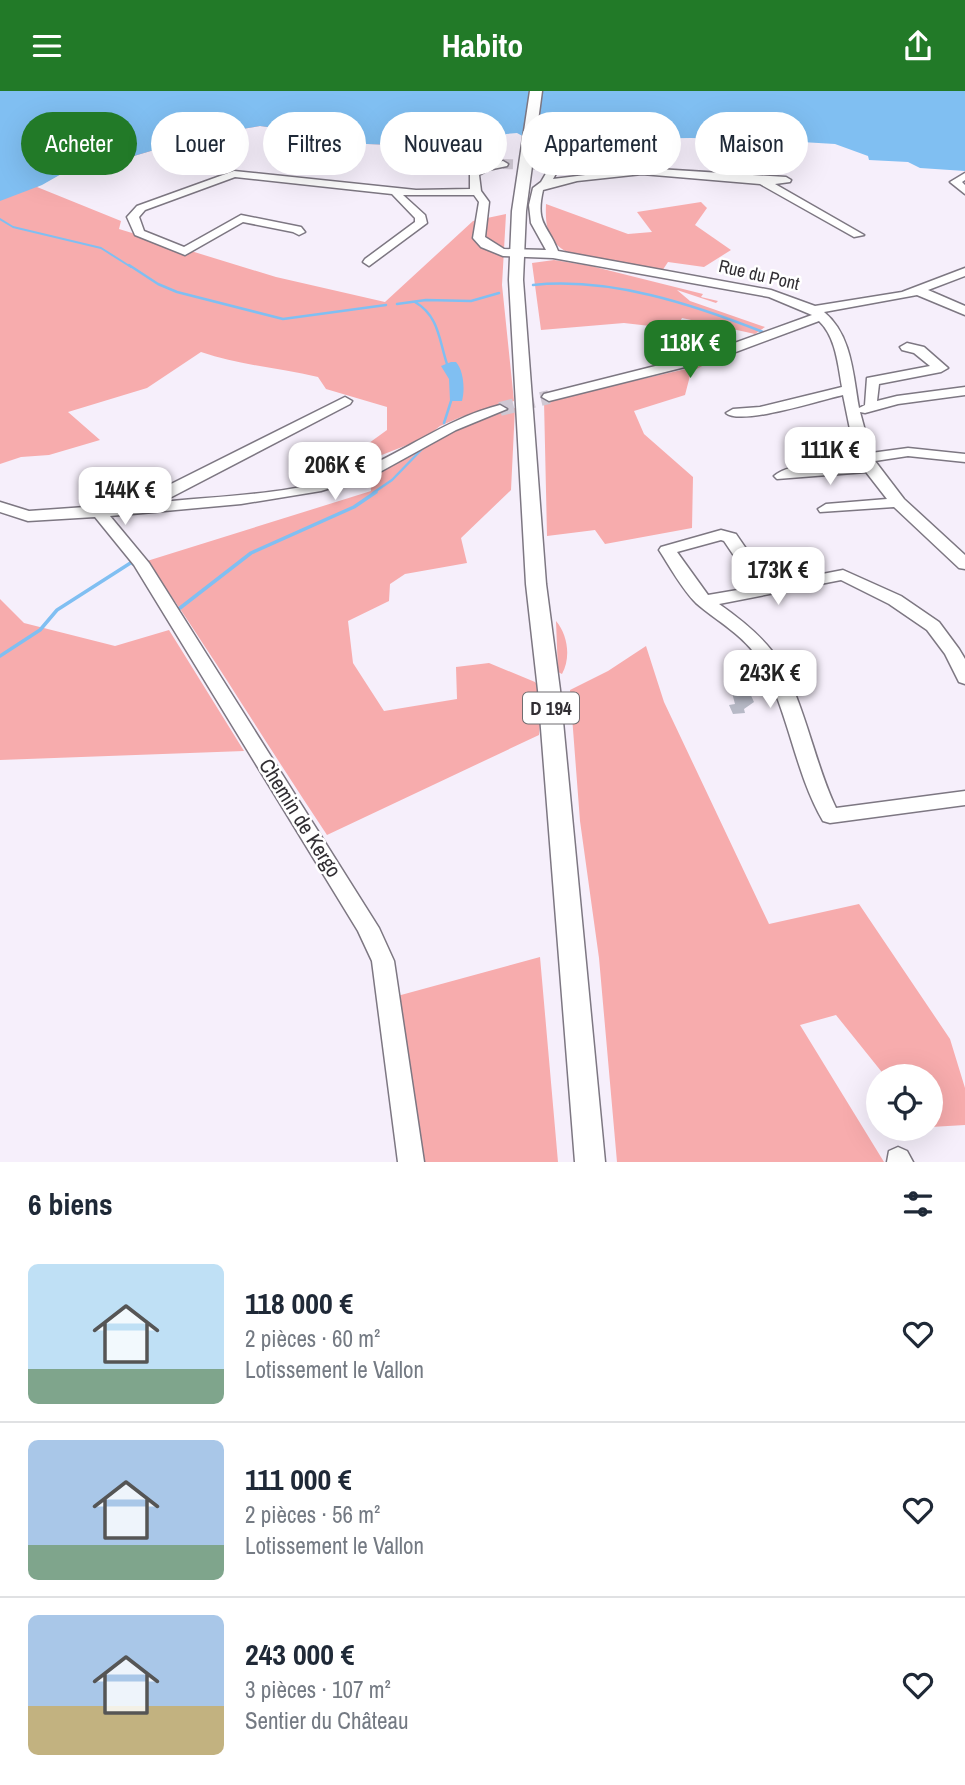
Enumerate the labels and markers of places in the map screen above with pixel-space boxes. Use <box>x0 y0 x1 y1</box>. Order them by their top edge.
pin: 118K € <box>633 321 747 380</box>
pin: 111K € <box>773 427 887 487</box>
pin: 206K € <box>278 443 392 502</box>
pin: 144K € <box>68 467 182 527</box>
pin: 173K € <box>721 547 835 607</box>
pin: 243K € <box>713 651 827 710</box>

